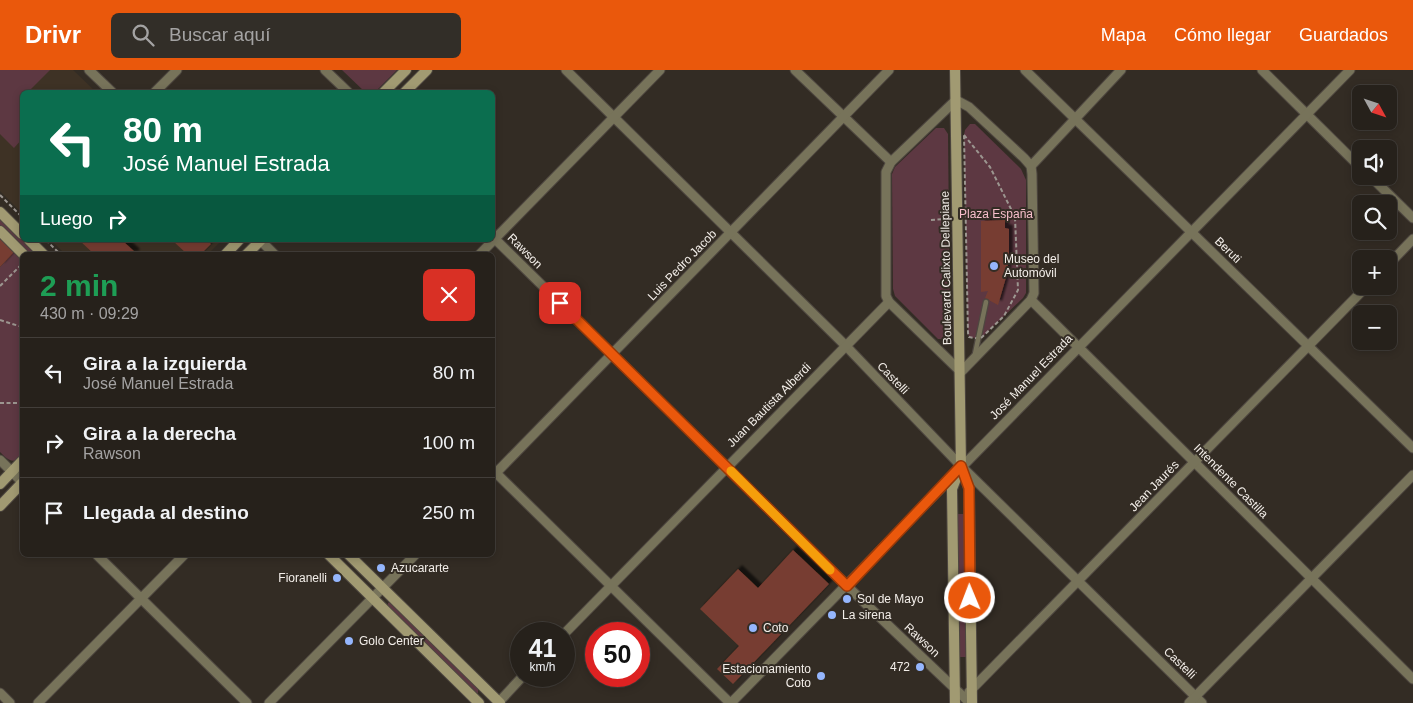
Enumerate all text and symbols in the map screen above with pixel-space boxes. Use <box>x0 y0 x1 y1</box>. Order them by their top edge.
search box <box>111 13 461 58</box>
text: Drivr <box>25 21 81 48</box>
icon: search <box>129 21 157 49</box>
text: Buscar aquí <box>169 24 270 45</box>
text: Mapa <box>1101 25 1146 45</box>
text: Cómo llegar <box>1174 25 1271 45</box>
text: Guardados <box>1299 25 1388 45</box>
north arrow <box>1352 85 1398 130</box>
map controls <box>1352 85 1397 350</box>
icon: left <box>40 110 105 175</box>
text: 80 m <box>123 110 203 149</box>
button: sound <box>1352 140 1397 185</box>
text: José Manuel Estrada <box>123 151 330 176</box>
street label: Boulevard Calixto Dellepiane <box>938 191 954 345</box>
button: search <box>1352 195 1397 240</box>
icon: right <box>103 205 131 233</box>
park label: Plaza España <box>959 207 1033 221</box>
text: Luego <box>40 208 93 229</box>
street label: Luis Pedro Jacob <box>645 227 719 303</box>
street label: Rawson <box>505 231 545 271</box>
street label: Beruti <box>1212 234 1244 266</box>
button: + <box>1352 250 1397 295</box>
place label: Museo del Automóvil <box>1004 252 1059 280</box>
marker: Museo del Automóvil <box>988 260 1000 272</box>
text: 2 min <box>40 269 118 302</box>
button: close <box>423 269 475 321</box>
pin <box>539 282 581 324</box>
icon: arrive <box>546 289 574 317</box>
text: 430 m · 09:29 <box>40 305 139 322</box>
button: − <box>1352 305 1397 350</box>
street label: José Manuel Estrada <box>987 331 1075 422</box>
text: Gira a la izquierda <box>83 353 247 374</box>
icon: left <box>40 359 68 387</box>
street label: Castelli <box>874 359 912 397</box>
street label: Juan Bautista Alberdi <box>724 360 814 450</box>
text: 80 m <box>433 362 475 383</box>
text: José Manuel Estrada <box>83 375 233 392</box>
text: Gira a la derecha <box>83 423 236 444</box>
icon: right <box>40 429 68 457</box>
text: 100 m <box>422 432 475 453</box>
street label: Intendente Castilla <box>1191 441 1271 521</box>
text: Rawson <box>83 445 141 462</box>
street label: Jean Jaurés <box>1126 458 1182 514</box>
icon: arrive <box>40 499 68 527</box>
text: Llegada al destino <box>83 502 249 523</box>
text: 250 m <box>422 502 475 523</box>
place label: Azucararte <box>391 561 449 575</box>
marker: Azucararte <box>375 562 387 574</box>
place label: Fioranelli <box>278 571 327 585</box>
position arrow <box>943 571 995 623</box>
marker: Fioranelli <box>331 572 343 584</box>
place label: Sol de Mayo <box>857 592 924 606</box>
marker: Sol de Mayo <box>841 593 853 605</box>
place label: La sirena <box>842 608 892 622</box>
marker: La sirena <box>826 609 838 621</box>
street label: Rawson <box>901 620 943 660</box>
place label: Coto <box>763 621 789 635</box>
speed limit sign: 50 <box>585 622 650 687</box>
marker: Coto <box>747 622 759 634</box>
place label: Golo Center <box>359 634 424 648</box>
text: 41 <box>529 634 556 662</box>
marker: Golo Center <box>343 635 355 647</box>
street label: Castelli <box>1161 644 1199 682</box>
text: km/h <box>529 660 556 674</box>
place label: 472 <box>890 660 910 674</box>
marker: 472 <box>914 661 926 673</box>
place label: Estacionamiento Coto <box>722 662 811 690</box>
marker: Estacionamiento Coto <box>815 670 827 682</box>

